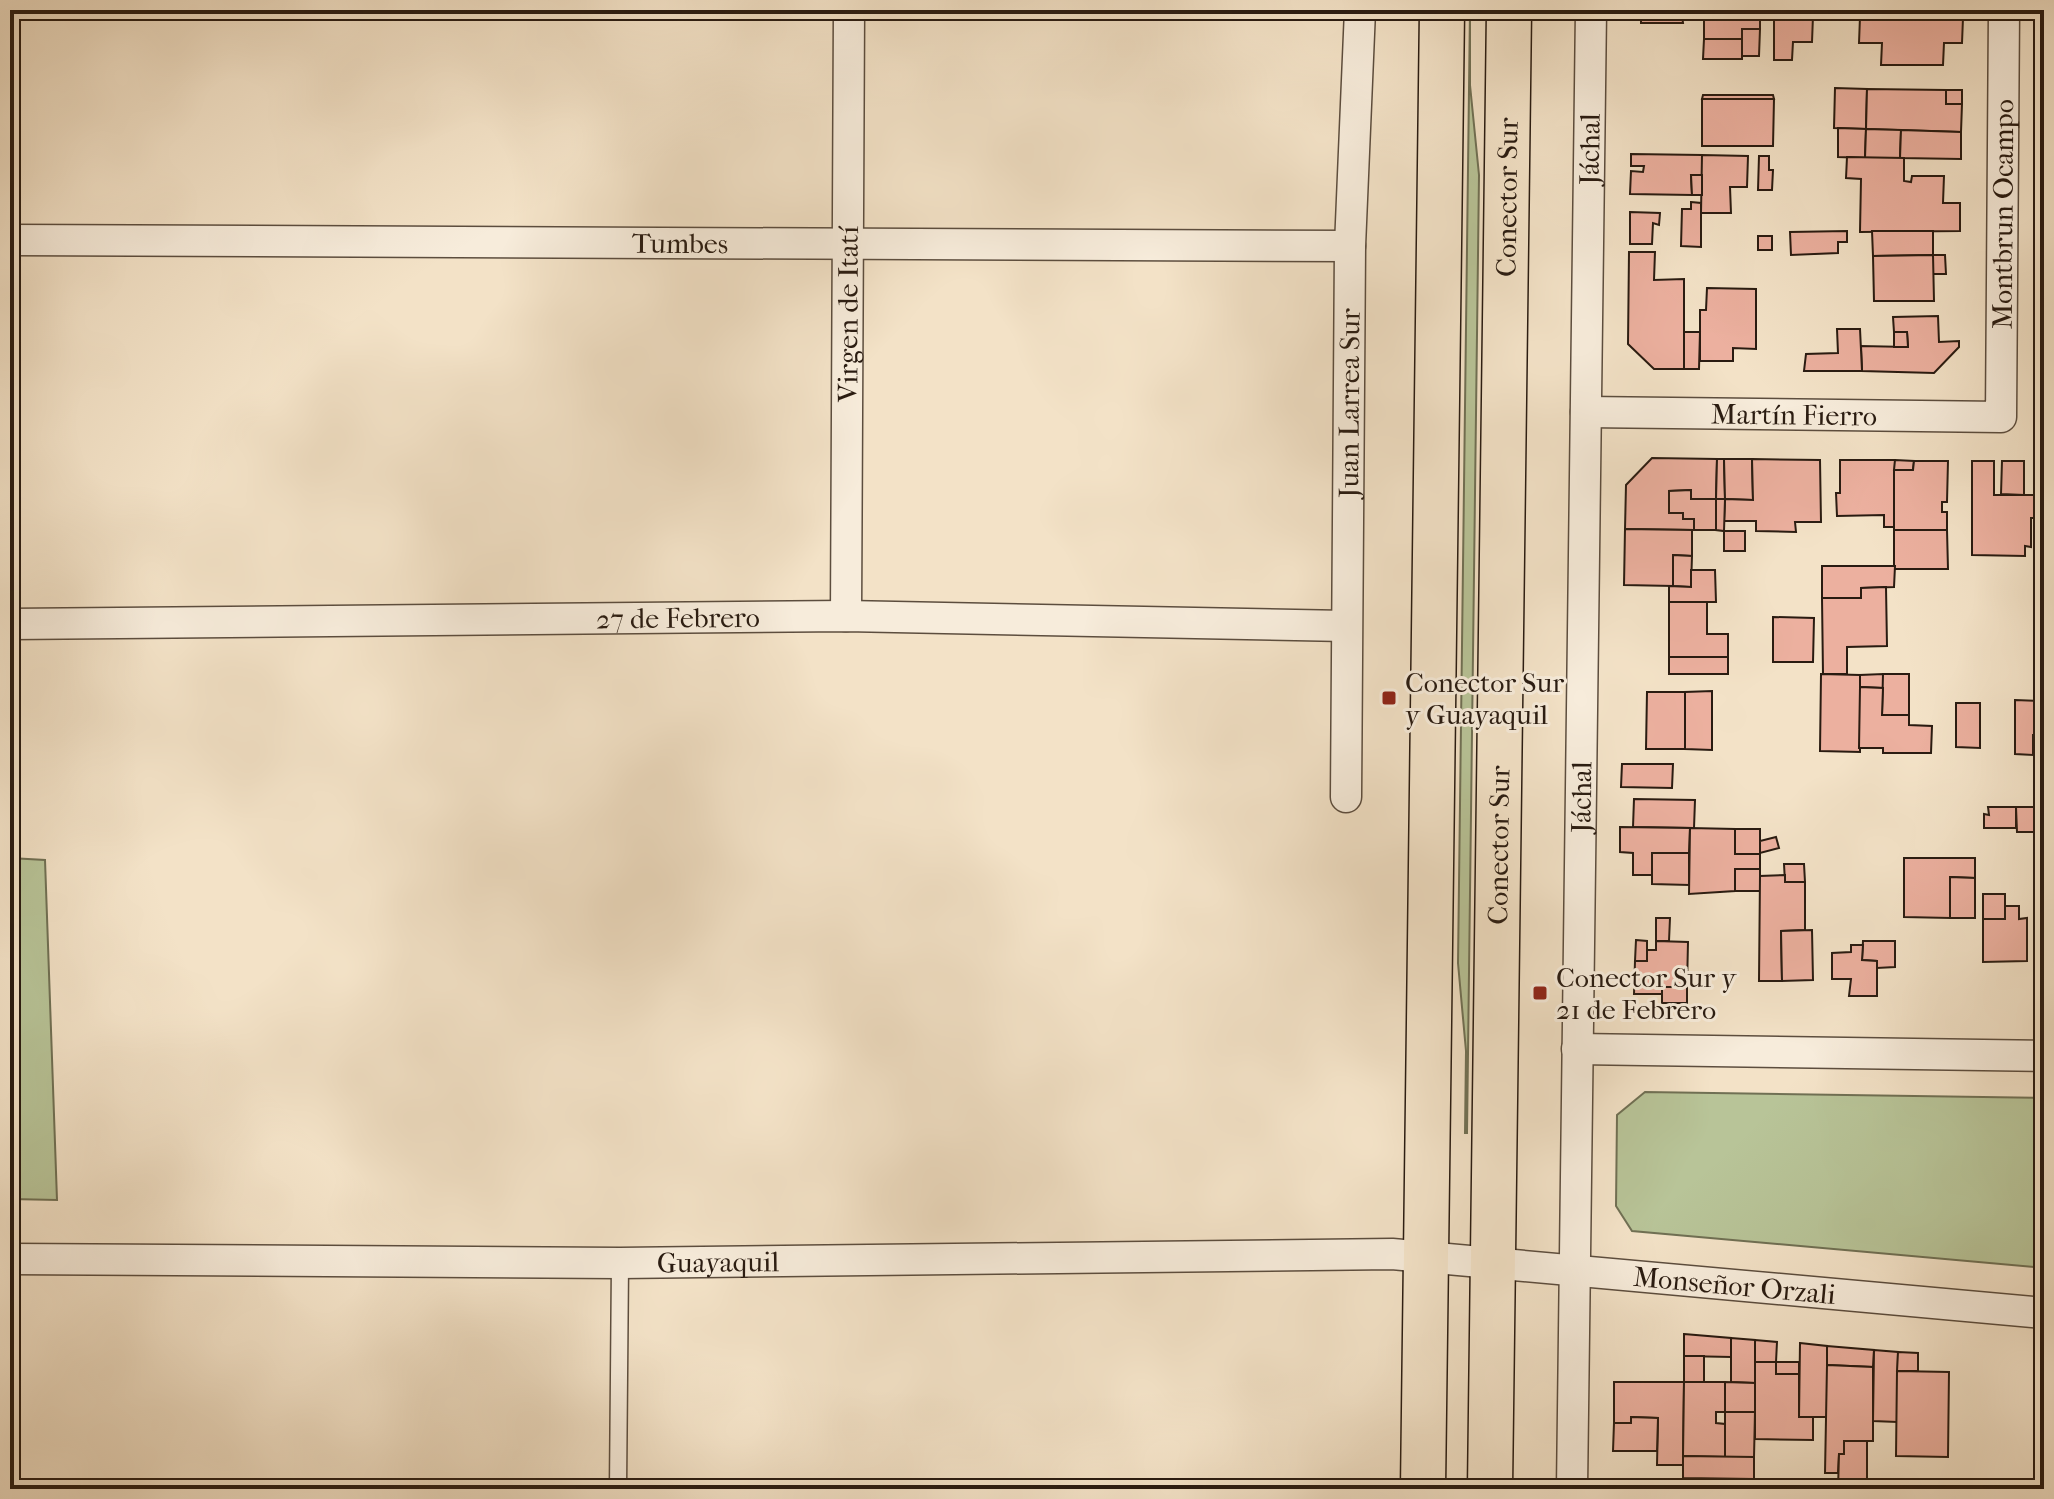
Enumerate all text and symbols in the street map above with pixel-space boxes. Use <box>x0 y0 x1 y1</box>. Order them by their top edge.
street label: Montbrun Ocampo <box>1985 99 2020 329</box>
street label: Jáchal <box>1572 113 1606 187</box>
street label: Conector Sur <box>1489 117 1524 277</box>
street label: Virgen de Itatí <box>831 225 864 403</box>
street label: Tumbes <box>632 226 728 260</box>
street label: Juan Larrea Sur <box>1332 308 1366 500</box>
street label: Martín Fierro <box>1711 397 1877 432</box>
street label: 27 de Febrero <box>596 600 760 635</box>
place label: Conector Sur y Guayaquil <box>1405 666 1564 731</box>
marker: Conector Sur y Guayaquil <box>1380 689 1398 707</box>
street label: Jáchal <box>1564 761 1598 835</box>
street label: Conector Sur <box>1481 765 1516 925</box>
place label: Conector Sur y 21 de Febrero <box>1556 961 1737 1026</box>
marker: Conector Sur y 21 de Febrero <box>1531 984 1549 1002</box>
street label: Guayaquil <box>657 1245 779 1279</box>
street label: Monseñor Orzali <box>1632 1259 1837 1311</box>

